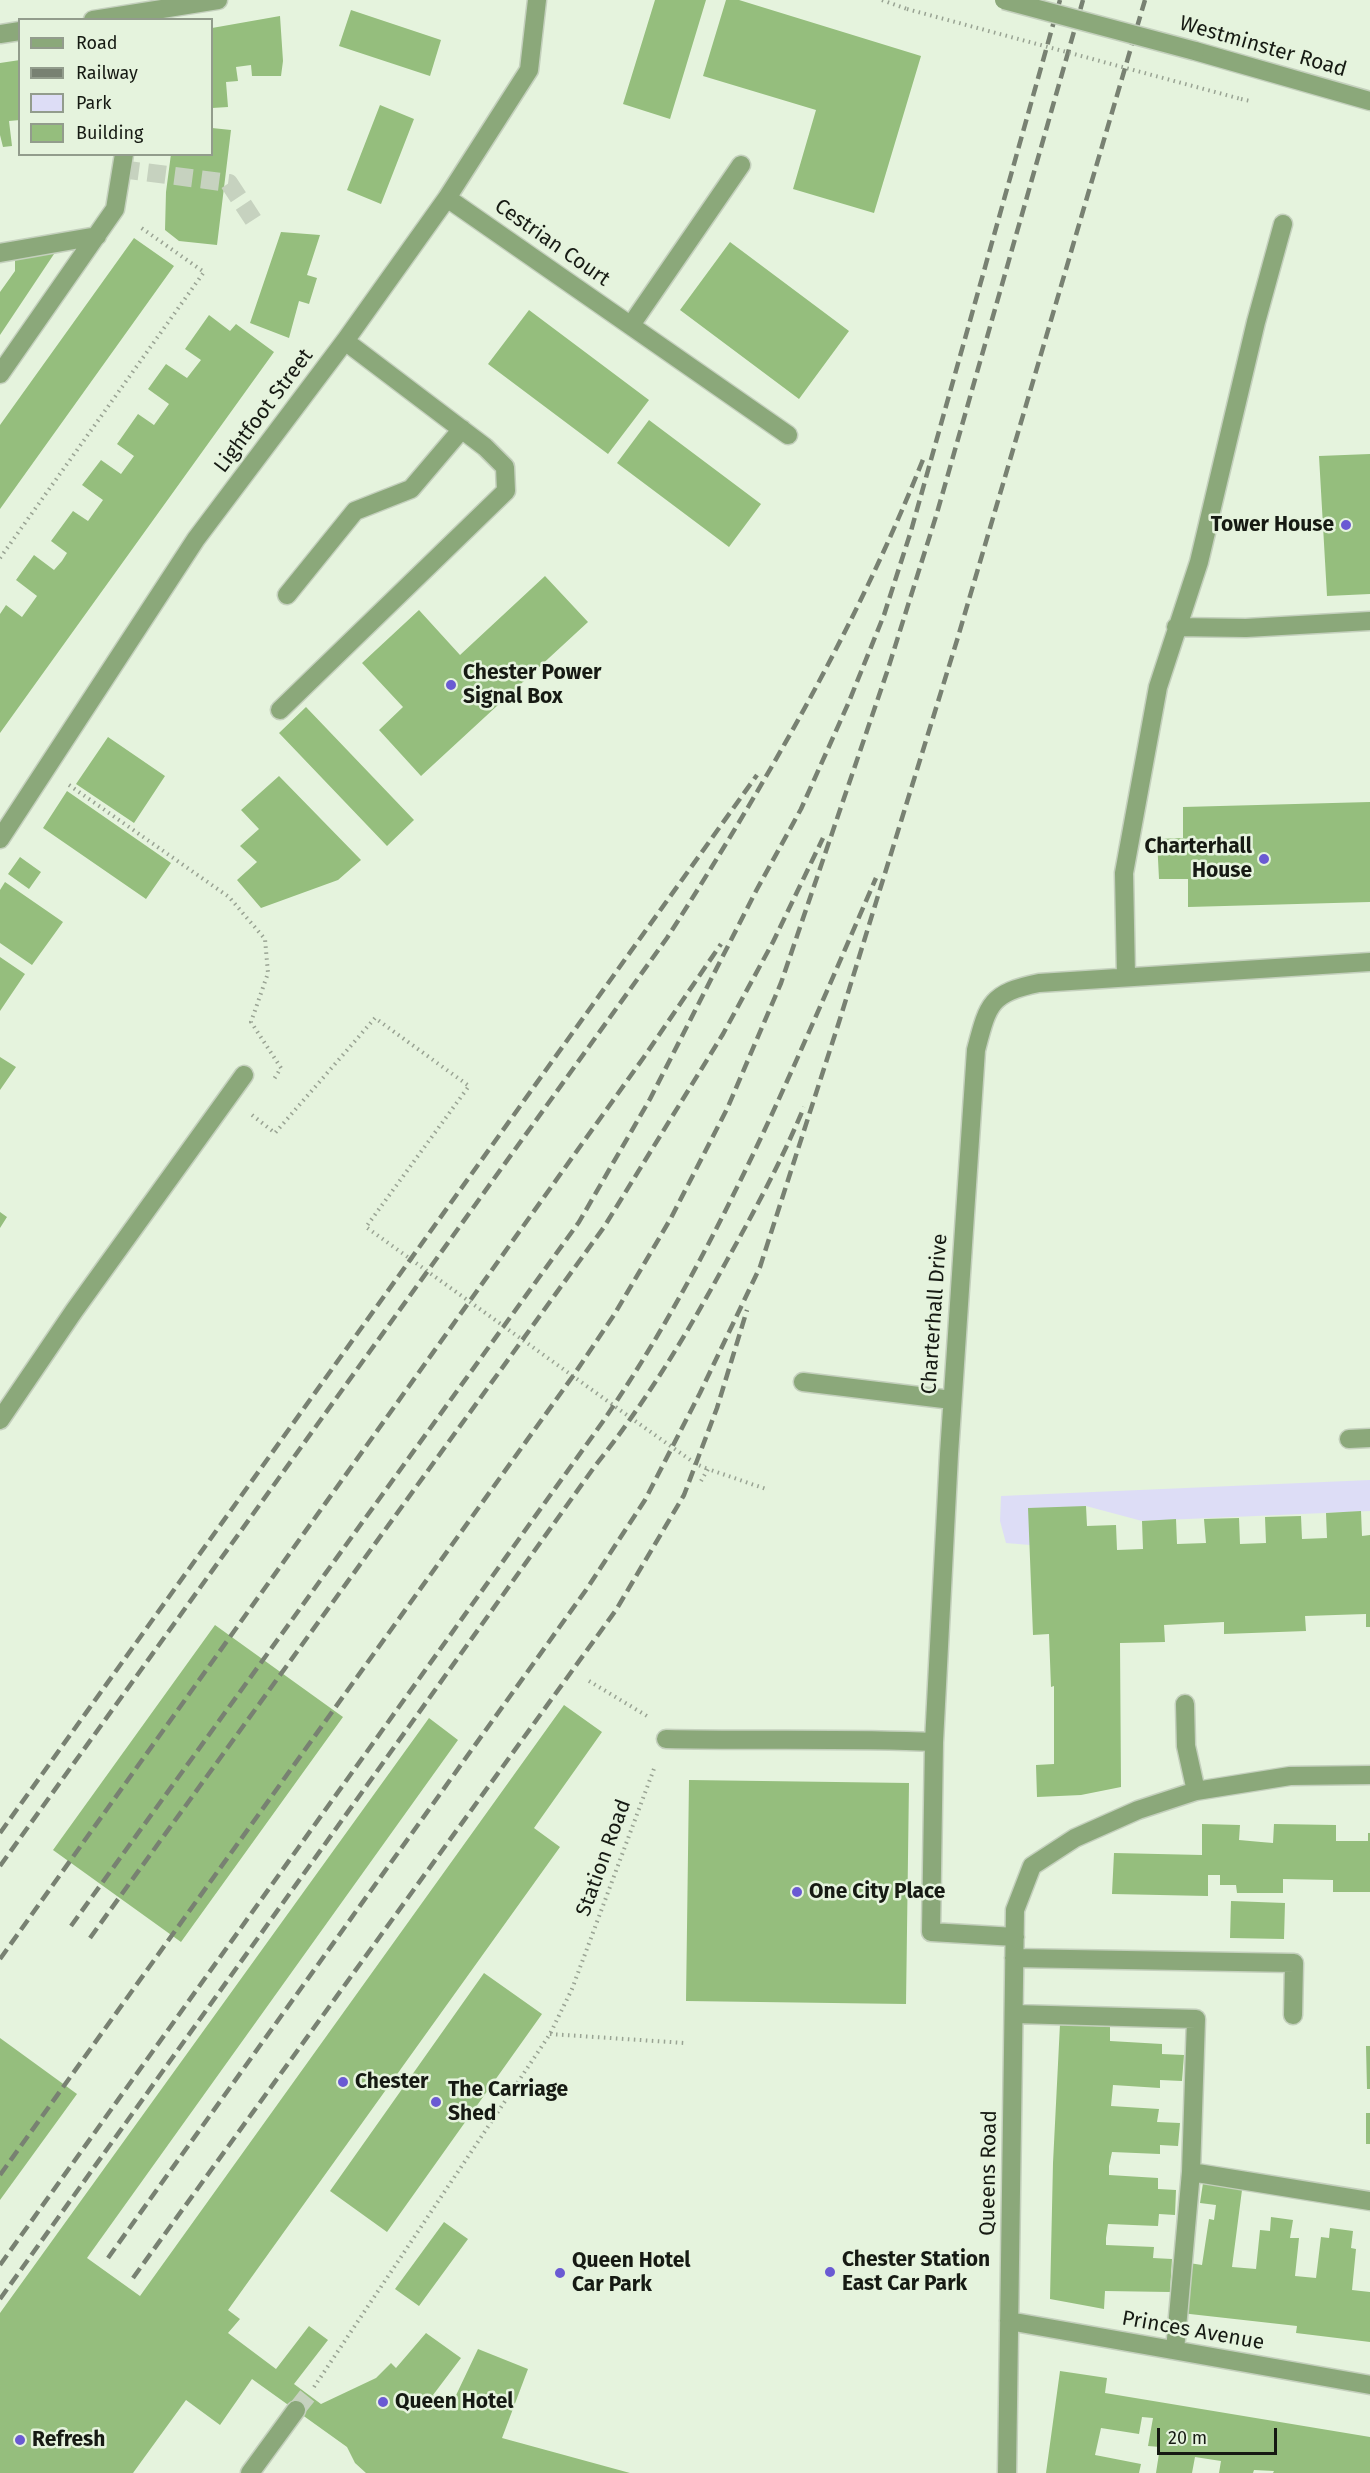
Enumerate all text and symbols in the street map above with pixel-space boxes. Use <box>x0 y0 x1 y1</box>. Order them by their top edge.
street label: Westminster Road <box>1176 11 1350 83</box>
legend <box>18 18 213 156</box>
text: Road <box>76 32 118 54</box>
text: Railway <box>76 62 138 84</box>
text: Park <box>76 92 111 114</box>
text: Building <box>76 122 143 144</box>
street label: Cestrian Court <box>489 194 615 292</box>
street label: Lightfoot Street <box>209 344 319 478</box>
place label: Tower House <box>1211 512 1334 538</box>
marker: Tower House <box>1339 518 1353 532</box>
place label: Chester Power Signal Box <box>463 660 601 710</box>
marker: Chester Power Signal Box <box>444 678 458 692</box>
place label: Charterhall House <box>1144 834 1252 884</box>
marker: Charterhall House <box>1257 852 1271 866</box>
street label: Charterhall Drive <box>917 1233 953 1395</box>
street label: Station Road <box>571 1796 637 1920</box>
place label: One City Place <box>809 1879 945 1905</box>
marker: One City Place <box>790 1885 804 1899</box>
place label: Chester <box>355 2069 428 2095</box>
marker: Chester <box>336 2075 350 2089</box>
place label: The Carriage Shed <box>448 2077 568 2127</box>
marker: The Carriage Shed <box>429 2095 443 2109</box>
street label: Queens Road <box>975 2110 1003 2236</box>
place label: Chester Station East Car Park <box>842 2247 990 2297</box>
place label: Queen Hotel Car Park <box>572 2248 691 2298</box>
marker: Chester Station East Car Park <box>823 2265 837 2279</box>
marker: Queen Hotel Car Park <box>553 2266 567 2280</box>
street label: Princes Avenue <box>1120 2306 1266 2356</box>
place label: Queen Hotel <box>395 2389 514 2415</box>
marker: Queen Hotel <box>376 2395 390 2409</box>
scale bar <box>1160 2416 1280 2454</box>
place label: Refresh <box>32 2427 105 2453</box>
text: 20 m <box>1168 2427 1207 2449</box>
marker: Refresh <box>13 2433 27 2447</box>

